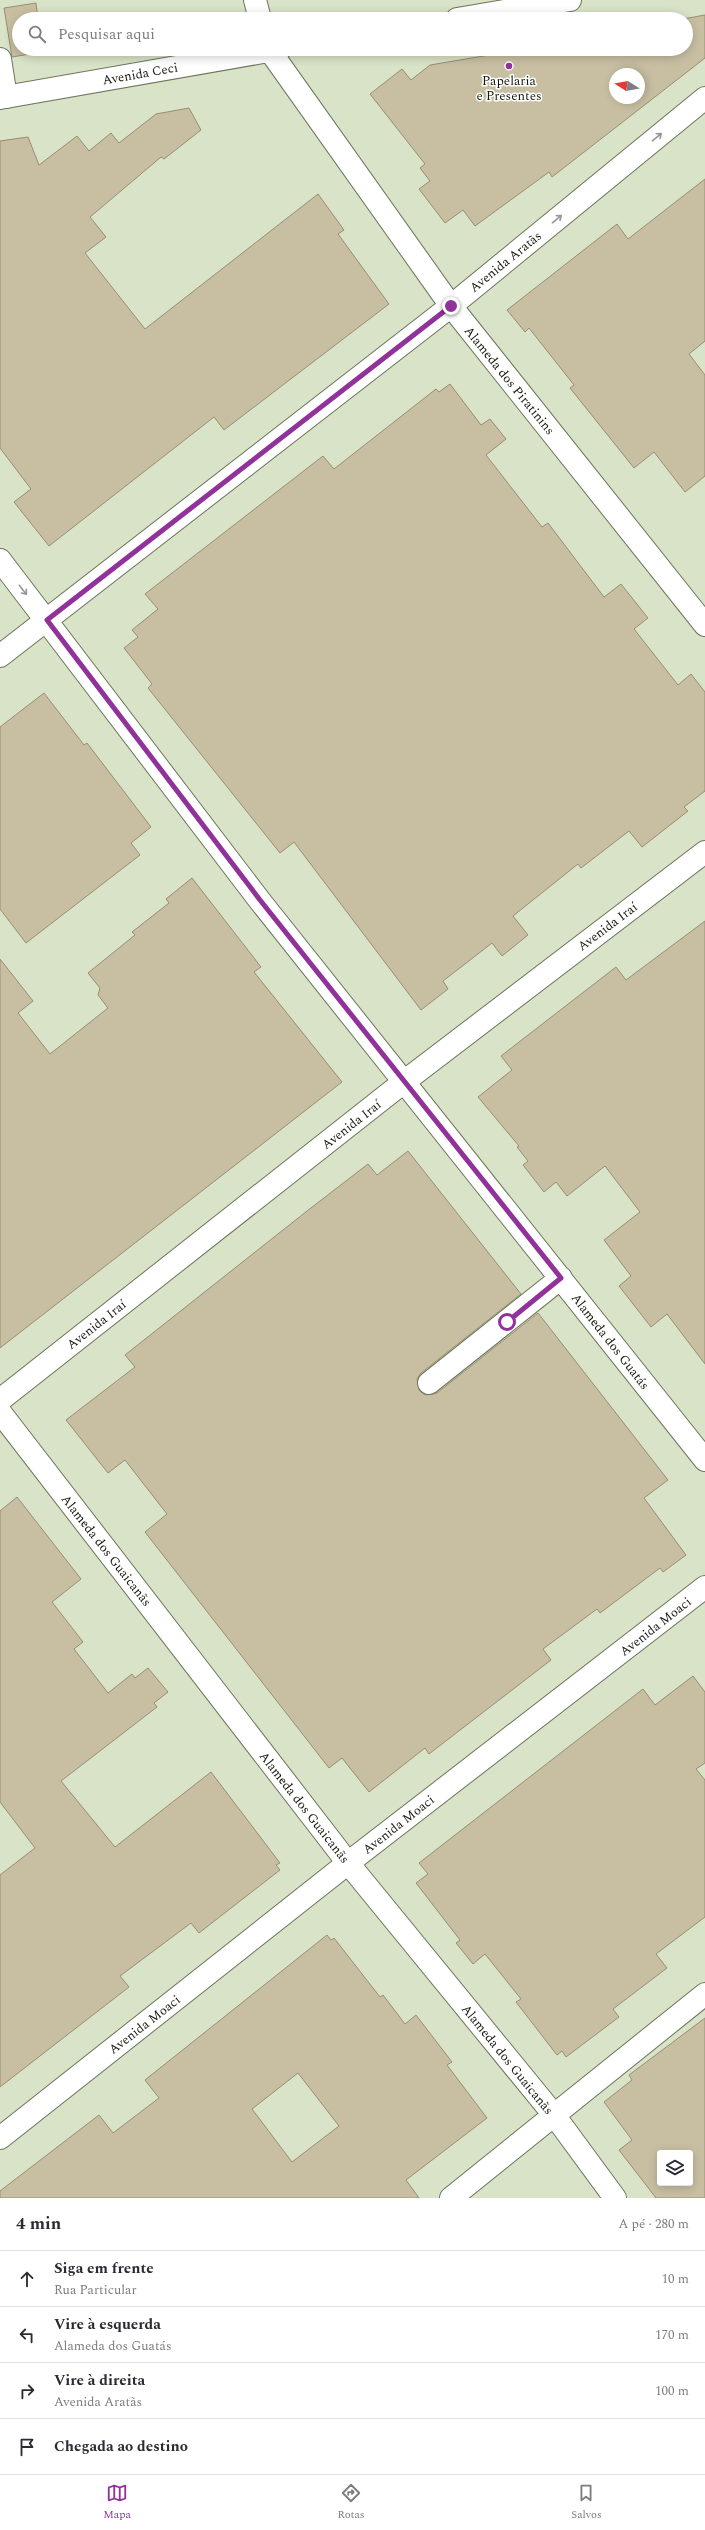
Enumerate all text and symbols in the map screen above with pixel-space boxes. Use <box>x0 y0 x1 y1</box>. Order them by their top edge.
search box <box>12 12 693 56</box>
icon: search <box>26 23 48 45</box>
text: Pesquisar aqui <box>58 23 155 46</box>
street label: Avenida Ceci <box>101 58 179 90</box>
marker: Papelaria e Presentes <box>504 61 514 71</box>
north arrow <box>609 68 645 104</box>
place label: Papelaria e Presentes <box>476 71 542 106</box>
one-way arrow <box>652 132 663 141</box>
one-way arrow <box>551 215 562 223</box>
street label: Avenida Aratãs <box>465 226 546 297</box>
route end <box>442 297 460 315</box>
street label: Alameda dos Piratinins <box>459 322 559 439</box>
one-way arrow <box>19 585 28 596</box>
street label: Avenida Iraí <box>573 897 643 956</box>
street label: Avenida Iraí <box>317 1094 386 1155</box>
street label: Alameda dos Guatás <box>566 1289 654 1394</box>
street label: Avenida Iraí <box>62 1294 131 1355</box>
route start <box>498 1313 516 1331</box>
street label: Alameda dos Guaicanãs <box>56 1490 156 1611</box>
street label: Avenida Moaci <box>615 1592 696 1661</box>
street label: Alameda dos Guaicanãs <box>254 1747 354 1868</box>
street label: Avenida Moaci <box>358 1790 439 1859</box>
street label: Avenida Moaci <box>104 1990 185 2059</box>
street label: Alameda dos Guaicanãs <box>456 2000 558 2119</box>
map controls <box>657 2150 693 2186</box>
button: layers <box>657 2150 693 2186</box>
text: 4 min <box>16 2211 61 2237</box>
text: A pé · 280 m <box>619 2214 689 2234</box>
text: Siga em frente <box>54 2257 154 2280</box>
icon: ahead <box>16 2268 38 2290</box>
text: 10 m <box>662 2269 689 2289</box>
text: Rua Particular <box>54 2280 137 2300</box>
text: Vire à esquerda <box>54 2313 161 2336</box>
icon: left <box>16 2324 38 2346</box>
text: 170 m <box>655 2325 689 2345</box>
text: Alameda dos Guatás <box>54 2336 172 2356</box>
text: Vire à direita <box>54 2369 145 2392</box>
icon: right <box>16 2380 38 2402</box>
text: 100 m <box>655 2381 689 2401</box>
text: Avenida Aratãs <box>54 2392 142 2412</box>
text: Chegada ao destino <box>54 2435 188 2458</box>
icon: arrive <box>16 2436 38 2458</box>
tab: Mapa <box>103 2482 131 2523</box>
tab: Rotas <box>337 2482 365 2523</box>
tab: Salvos <box>571 2482 602 2523</box>

